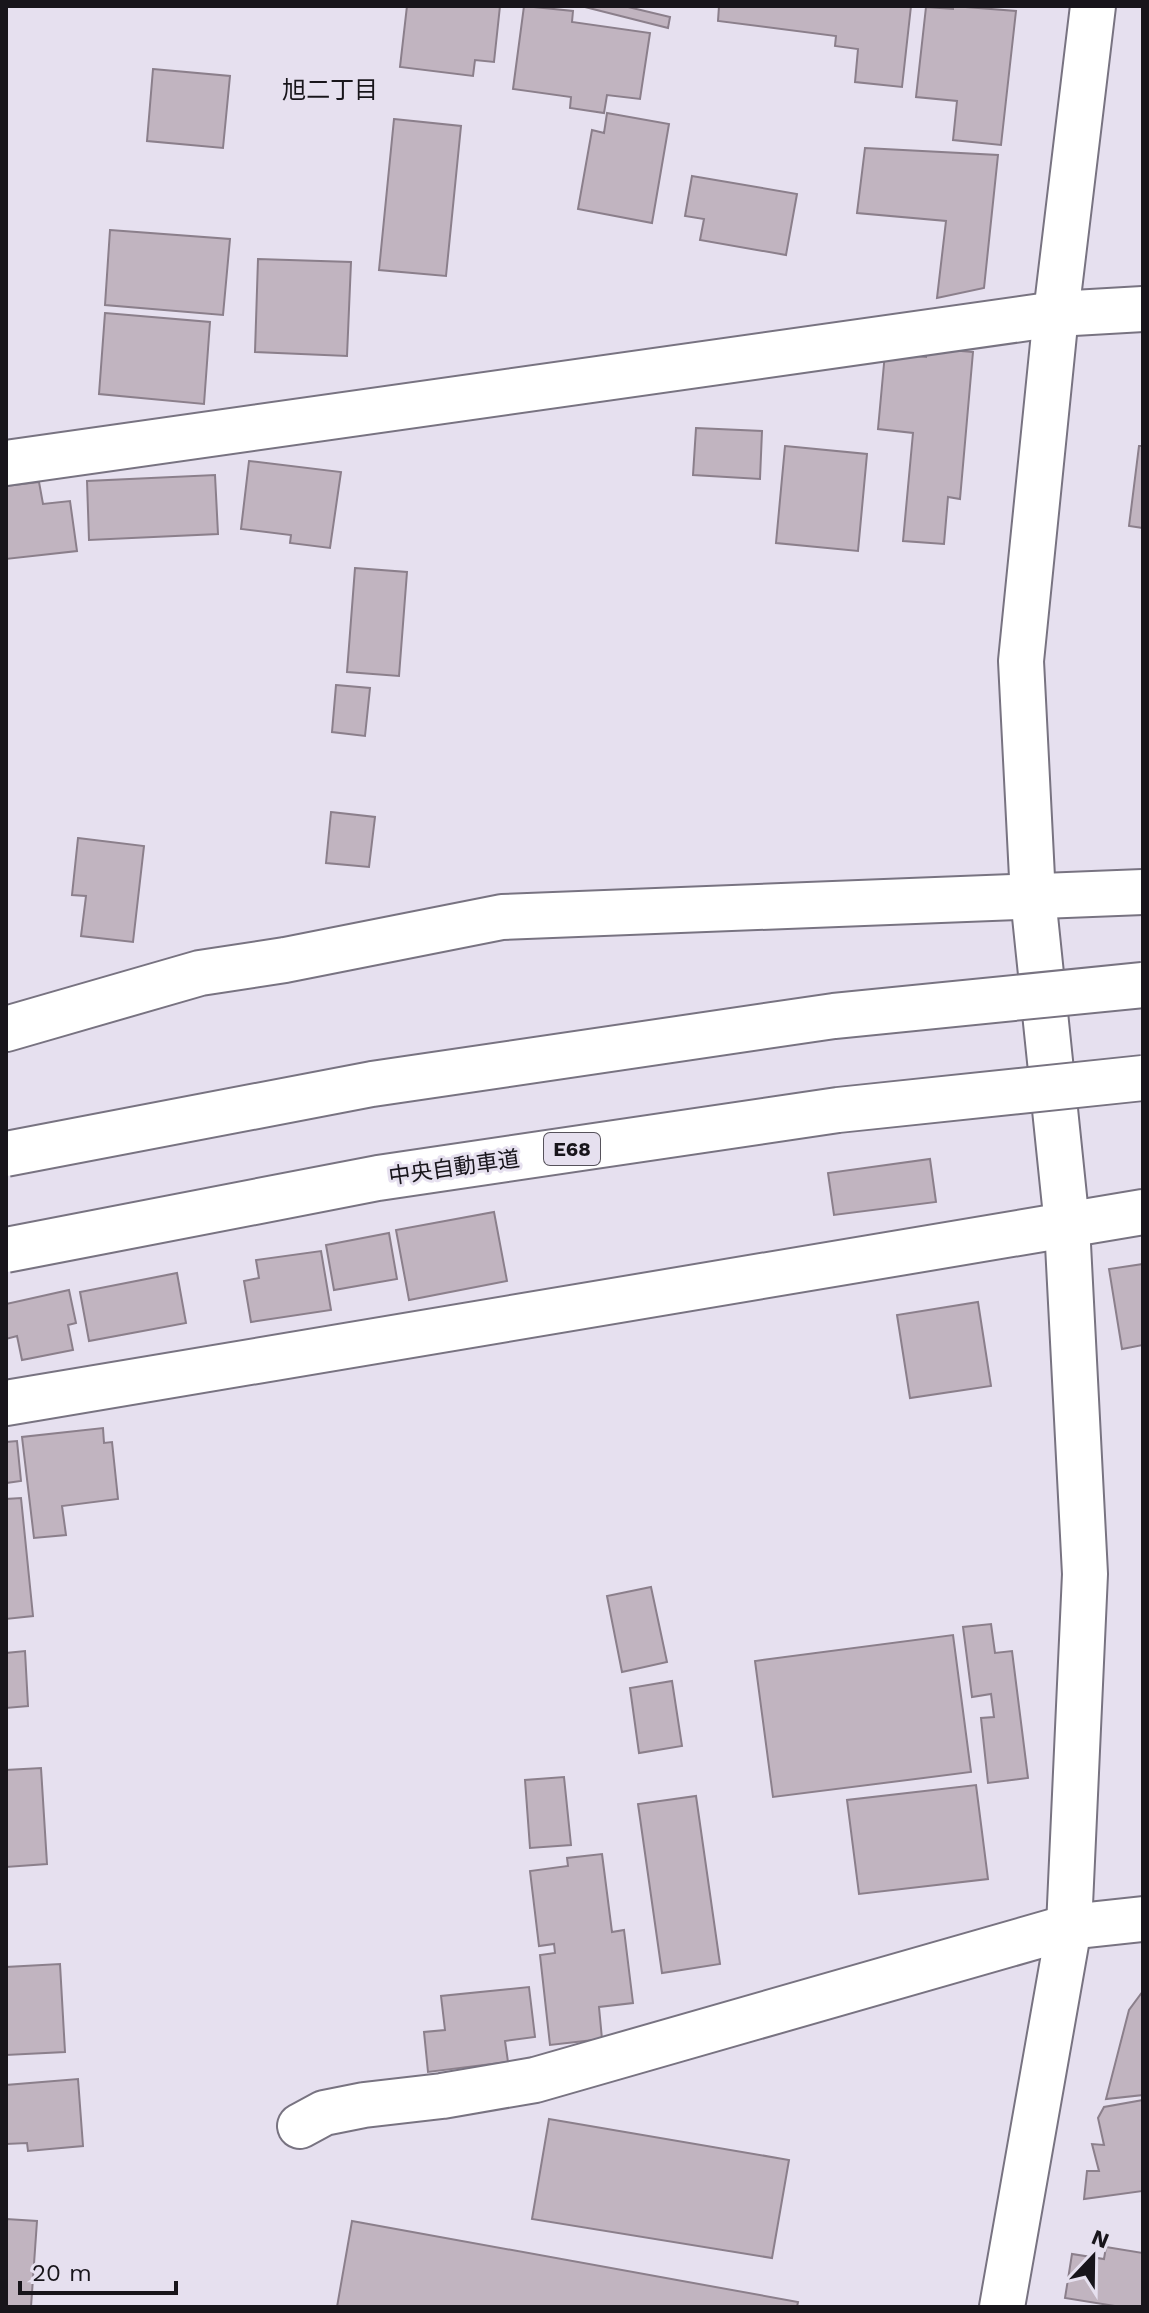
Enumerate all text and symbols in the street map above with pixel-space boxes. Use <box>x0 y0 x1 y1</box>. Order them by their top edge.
district label: 旭二丁目 <box>282 76 378 104</box>
road number: E68 <box>544 1133 600 1165</box>
street label: 中央自動車道 <box>387 1146 521 1189</box>
north arrow <box>1053 2217 1133 2297</box>
text: N <box>1088 2224 1113 2254</box>
scale bar <box>20 2245 176 2295</box>
text: 20 m <box>32 2259 92 2287</box>

